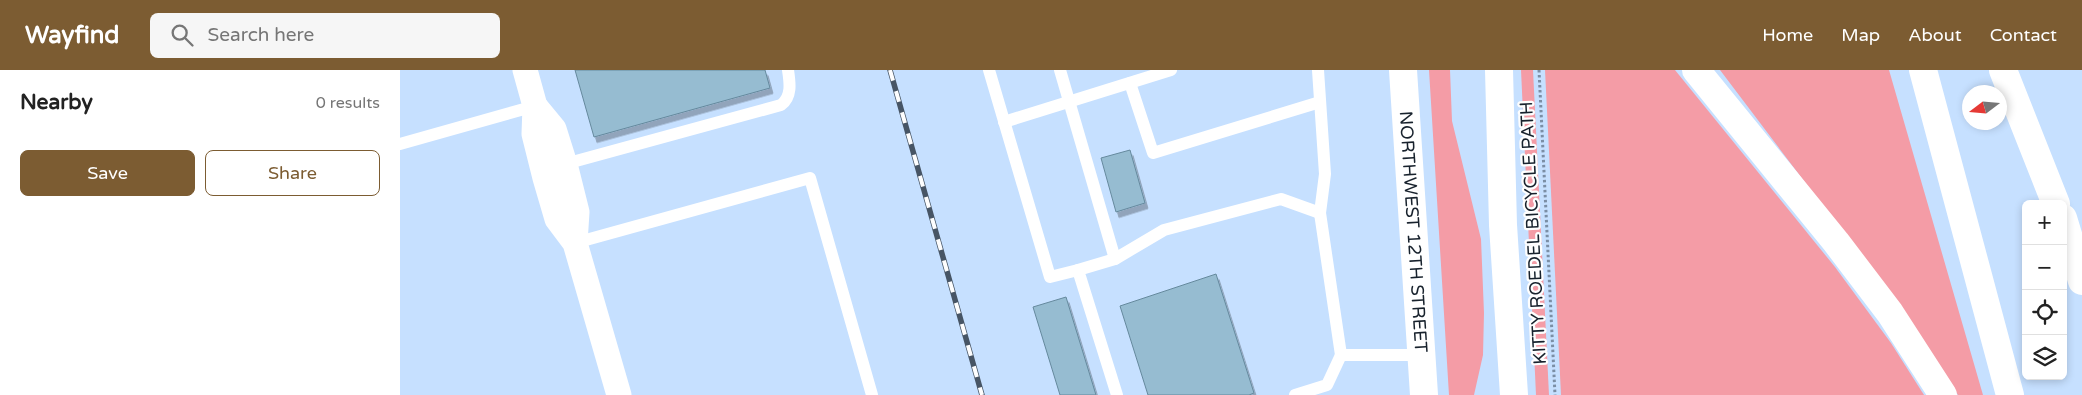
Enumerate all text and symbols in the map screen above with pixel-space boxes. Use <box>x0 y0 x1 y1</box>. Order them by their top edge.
search box <box>150 13 500 58</box>
text: Wayfind <box>25 21 120 50</box>
icon: search <box>168 21 196 49</box>
text: Search here <box>208 24 314 46</box>
text: Home <box>1762 24 1813 46</box>
text: Map <box>1841 24 1880 46</box>
text: About <box>1908 24 1962 46</box>
text: Contact <box>1990 24 2057 46</box>
north arrow <box>1962 85 2007 130</box>
text: Nearby <box>20 90 93 115</box>
text: 0 results <box>316 93 380 113</box>
street label: KITTY ROEDEL BICYCLE PATH <box>1515 101 1551 365</box>
street label: NORTHWEST 12TH STREET <box>1395 110 1432 353</box>
button: Save <box>20 150 195 196</box>
button: Share <box>205 150 380 196</box>
map controls <box>2022 200 2067 380</box>
button: + <box>2022 200 2067 245</box>
button: − <box>2022 245 2067 290</box>
button: locate <box>2022 290 2067 335</box>
button: layers <box>2022 335 2067 380</box>

